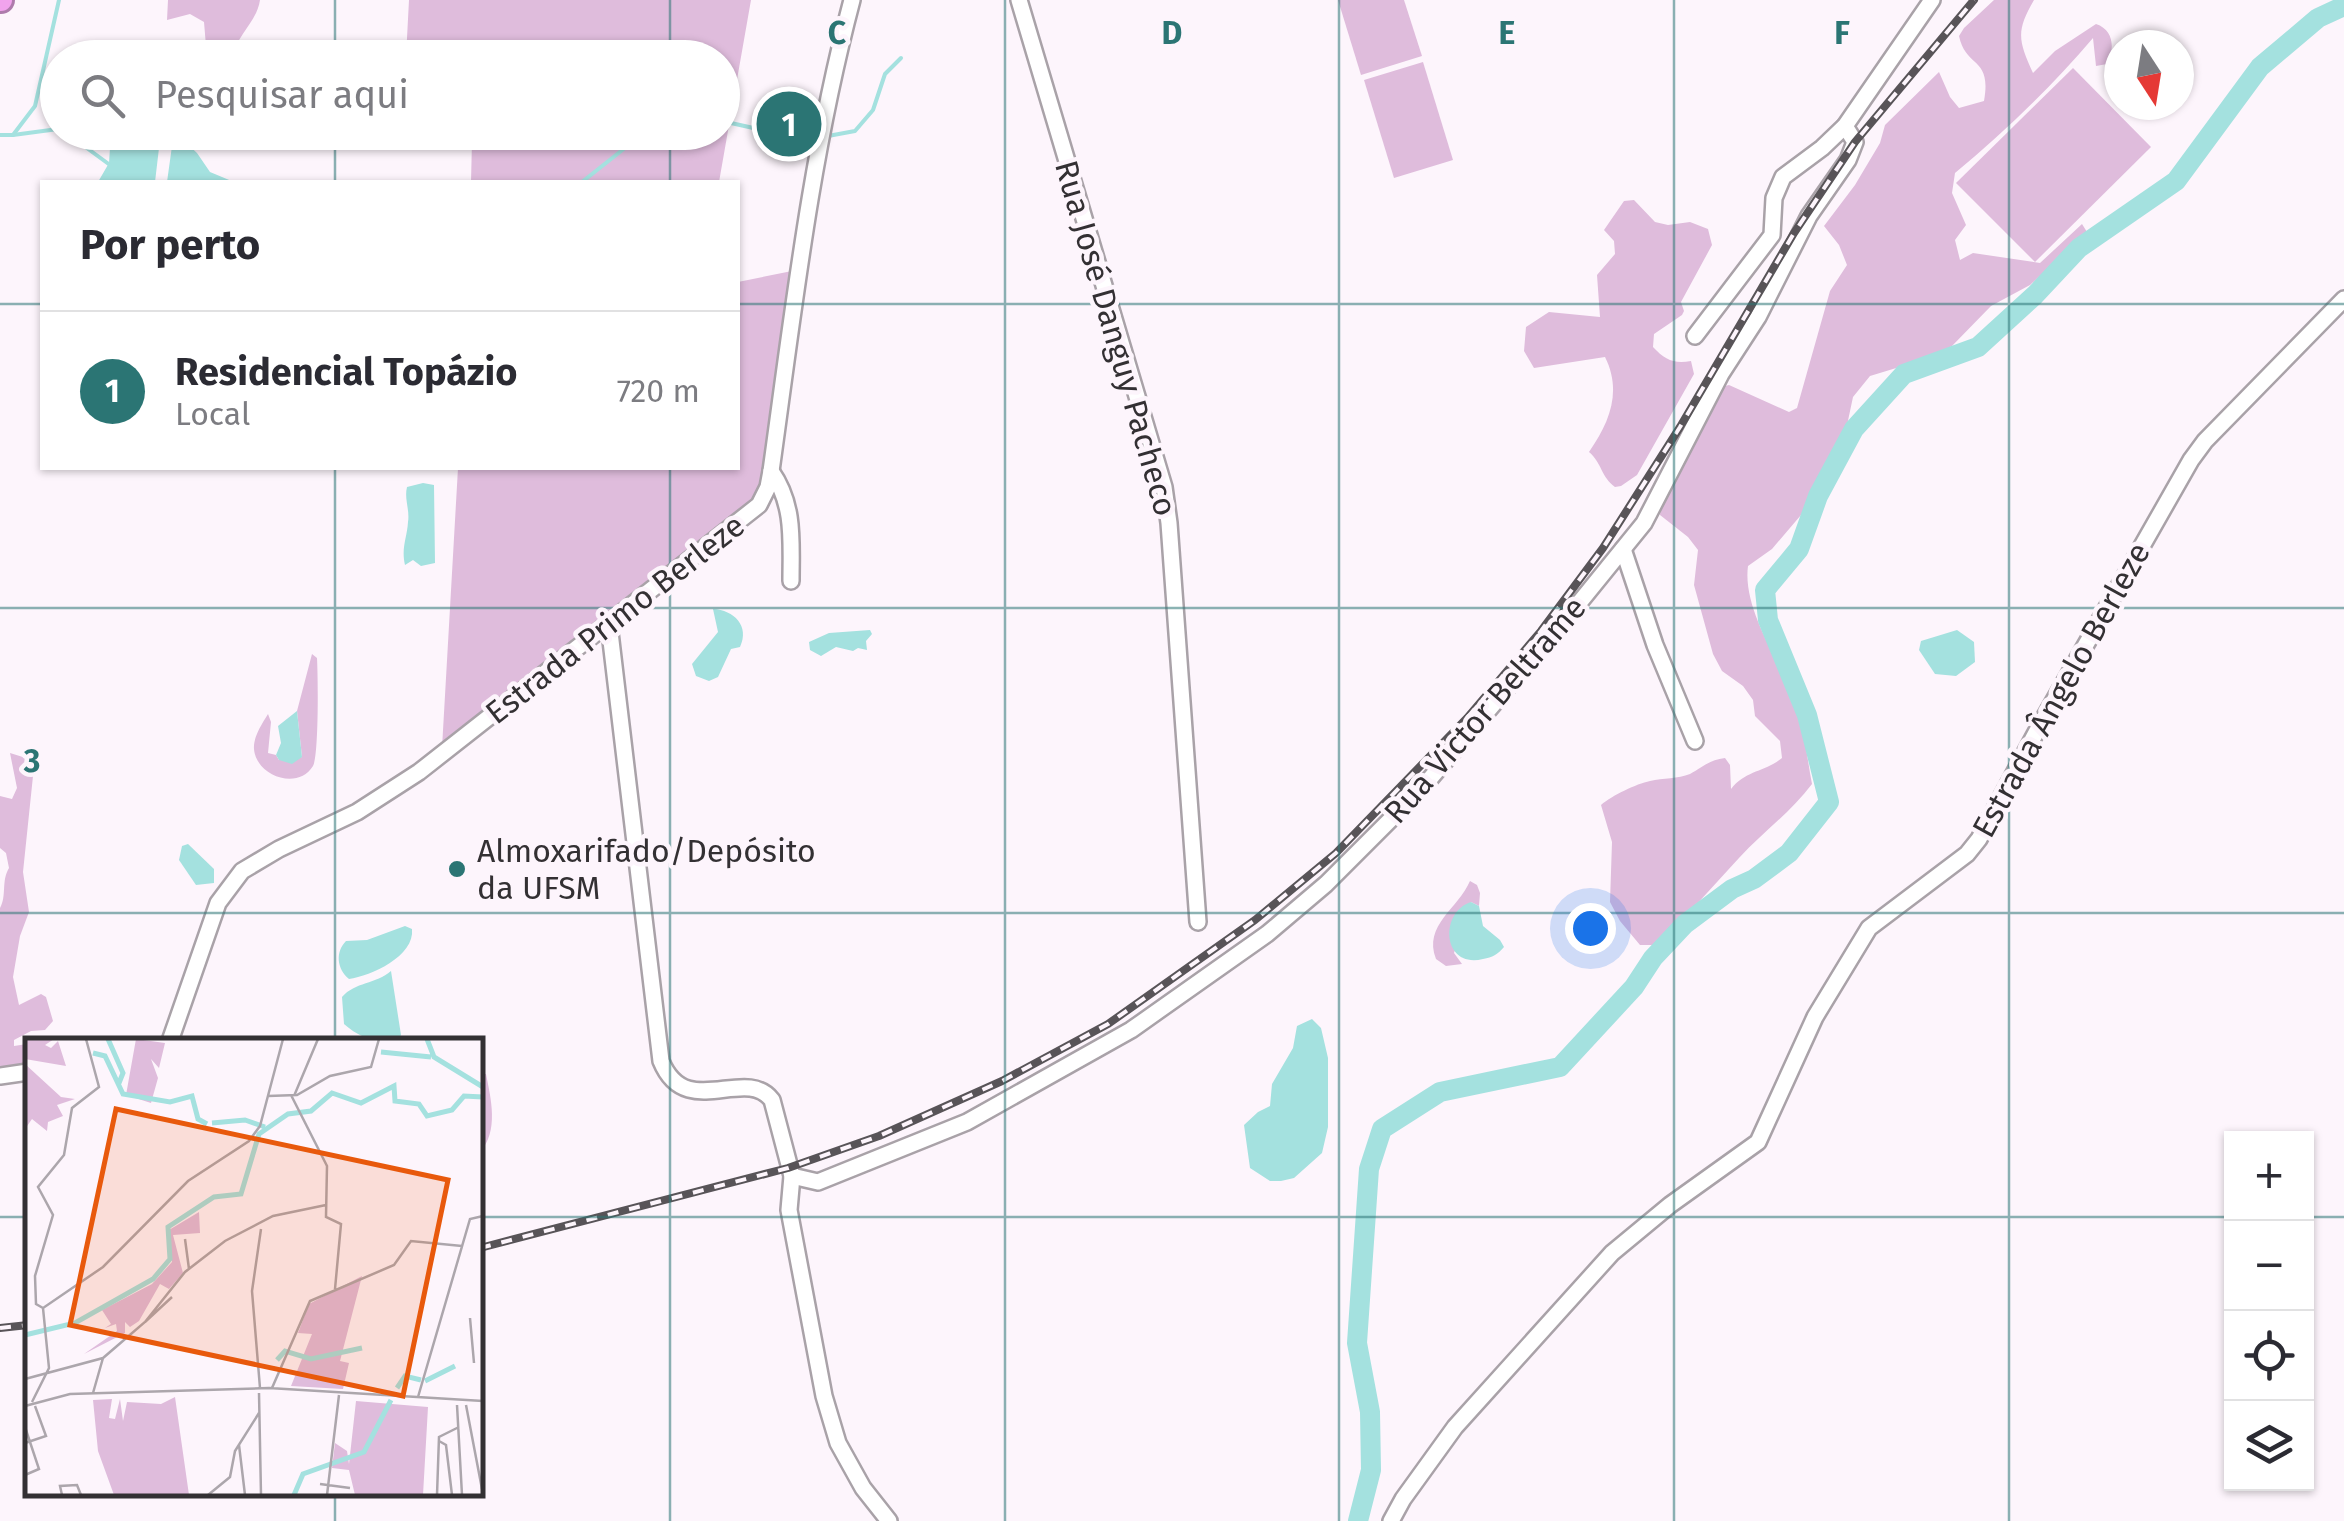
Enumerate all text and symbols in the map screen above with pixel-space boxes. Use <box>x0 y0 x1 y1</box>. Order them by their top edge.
text: C <box>828 14 847 52</box>
text: D <box>1162 14 1182 52</box>
text: E <box>1499 14 1515 52</box>
text: F <box>1834 14 1850 52</box>
north arrow <box>2104 30 2194 120</box>
search box <box>40 40 740 150</box>
icon: search <box>75 68 130 123</box>
text: Pesquisar aqui <box>155 72 409 118</box>
pin: 1 <box>756 86 822 162</box>
street label: Rua José Danguy Pacheco <box>1047 156 1185 520</box>
text: Por perto <box>80 220 260 270</box>
text: Residencial Topázio <box>175 349 517 395</box>
text: 1 <box>105 372 120 410</box>
text: 720 m <box>617 372 700 410</box>
text: Local <box>175 395 250 433</box>
street label: Estrada Primo Berleze <box>478 506 752 732</box>
street label: Estrada Ângelo Berleze <box>1964 536 2158 844</box>
street label: Rua Victor Beltrame <box>1376 589 1594 831</box>
text: 3 <box>23 742 40 780</box>
place label: Almoxarifado/Depósito da UFSM <box>477 832 816 907</box>
marker: Almoxarifado/Depósito da UFSM <box>446 858 468 880</box>
your location <box>1565 903 1616 954</box>
inset map <box>25 1038 482 1496</box>
map controls <box>2224 1131 2314 1491</box>
button: + <box>2224 1131 2314 1221</box>
button: − <box>2224 1221 2314 1311</box>
button: locate <box>2224 1311 2314 1401</box>
button: layers <box>2224 1401 2314 1491</box>

